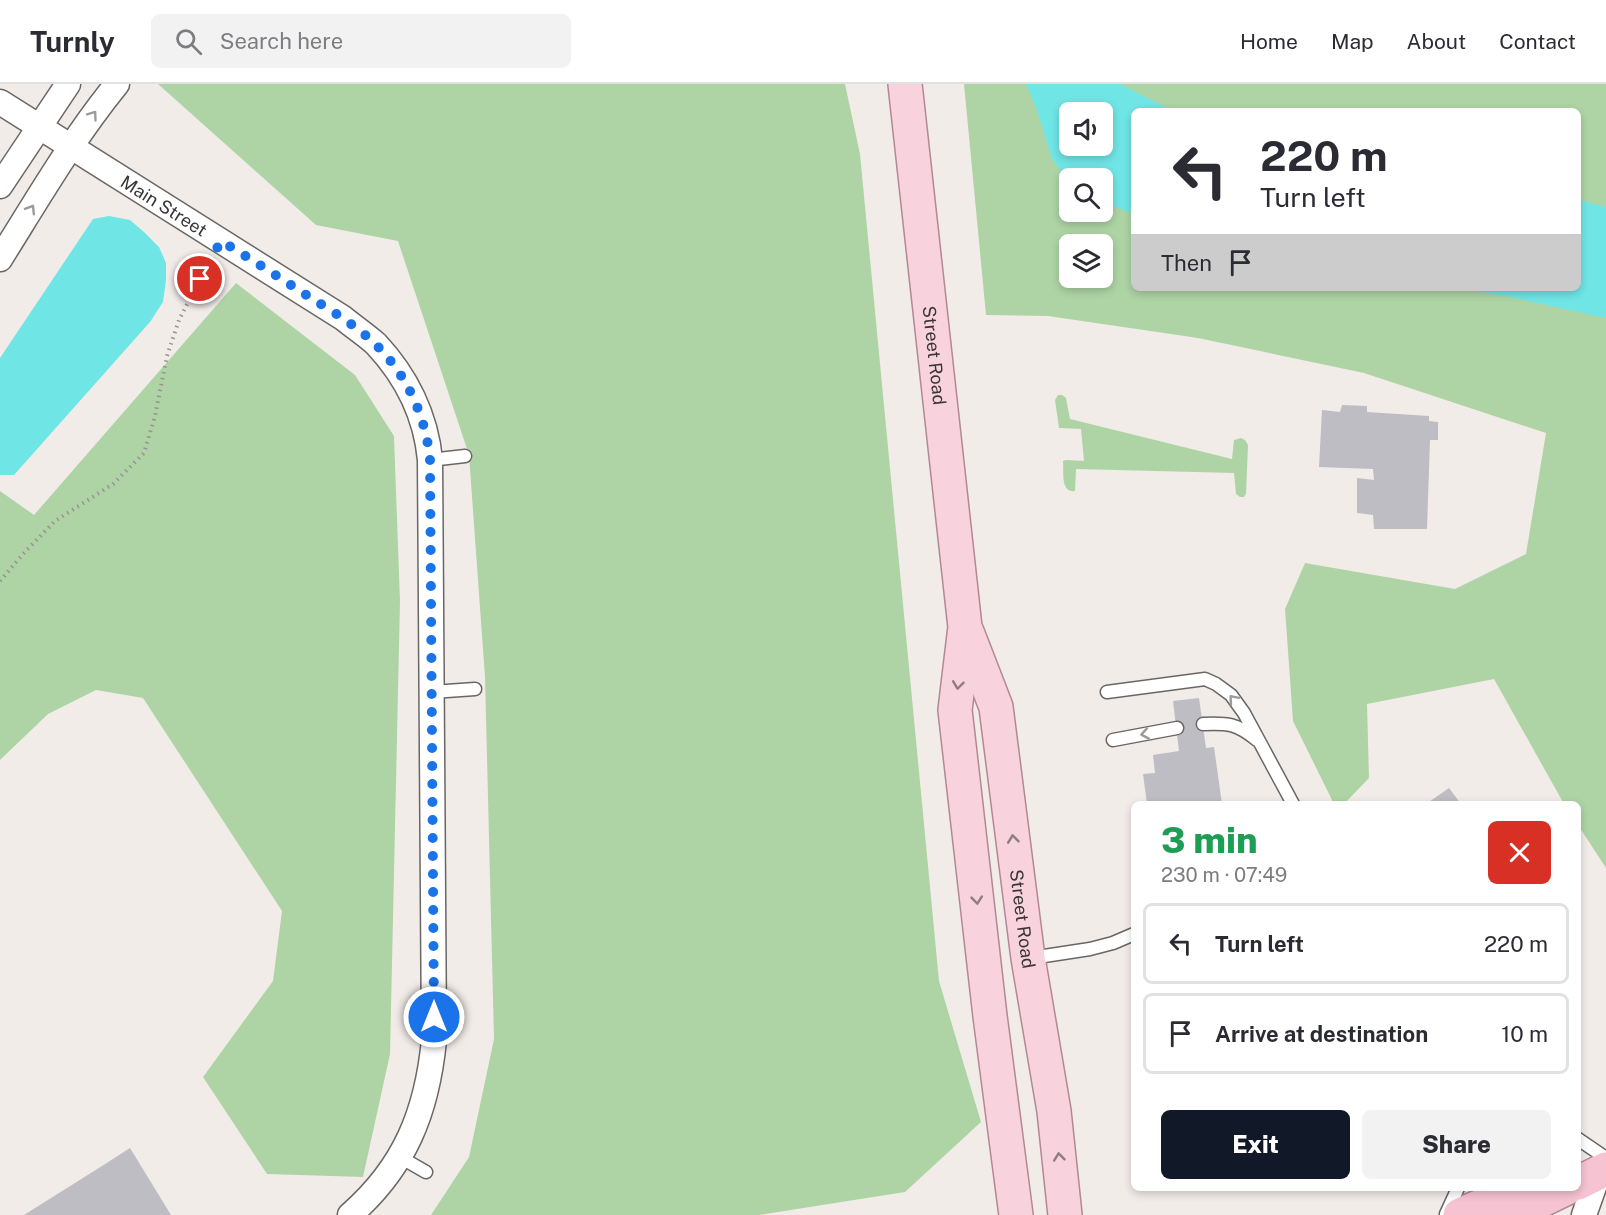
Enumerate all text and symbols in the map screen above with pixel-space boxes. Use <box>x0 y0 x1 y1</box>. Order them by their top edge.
search box <box>151 14 571 68</box>
text: Turnly <box>30 25 115 58</box>
icon: search <box>172 25 205 58</box>
text: Search here <box>220 28 343 54</box>
text: Home <box>1240 29 1298 54</box>
text: Map <box>1331 29 1374 54</box>
text: About <box>1407 29 1466 54</box>
text: Contact <box>1499 29 1576 54</box>
map controls <box>1059 102 1113 288</box>
button: sound <box>1059 102 1113 156</box>
one-way arrow <box>86 111 97 122</box>
text: 220 m <box>1260 131 1388 180</box>
icon: left <box>1161 132 1239 210</box>
button: search <box>1059 168 1113 222</box>
street label: Main Street <box>117 170 211 240</box>
text: Turn left <box>1260 181 1366 213</box>
one-way arrow <box>23 205 35 215</box>
button: layers <box>1059 234 1113 288</box>
icon: arrive <box>1224 246 1257 279</box>
text: Then <box>1161 250 1212 276</box>
pin <box>174 253 225 304</box>
icon: arrive <box>183 262 216 295</box>
street label: Street Road <box>919 305 951 406</box>
one-way arrow <box>952 681 965 690</box>
one-way arrow <box>1229 695 1240 706</box>
one-way arrow <box>1140 727 1150 740</box>
text: 3 min <box>1161 819 1258 861</box>
button: close <box>1488 821 1551 884</box>
one-way arrow <box>1007 835 1019 844</box>
text: 230 m · 07:49 <box>1161 863 1287 887</box>
street label: Street Road <box>1006 868 1040 970</box>
one-way arrow <box>970 896 983 905</box>
icon: left <box>1164 927 1197 960</box>
text: Turn left <box>1215 931 1304 957</box>
text: 220 m <box>1484 931 1548 957</box>
position arrow <box>402 985 466 1049</box>
icon: arrive <box>1164 1017 1197 1050</box>
text: Arrive at destination <box>1215 1021 1428 1047</box>
text: 10 m <box>1501 1021 1548 1047</box>
button: Exit <box>1161 1110 1350 1179</box>
button: Share <box>1362 1110 1551 1179</box>
one-way arrow <box>1053 1152 1066 1161</box>

